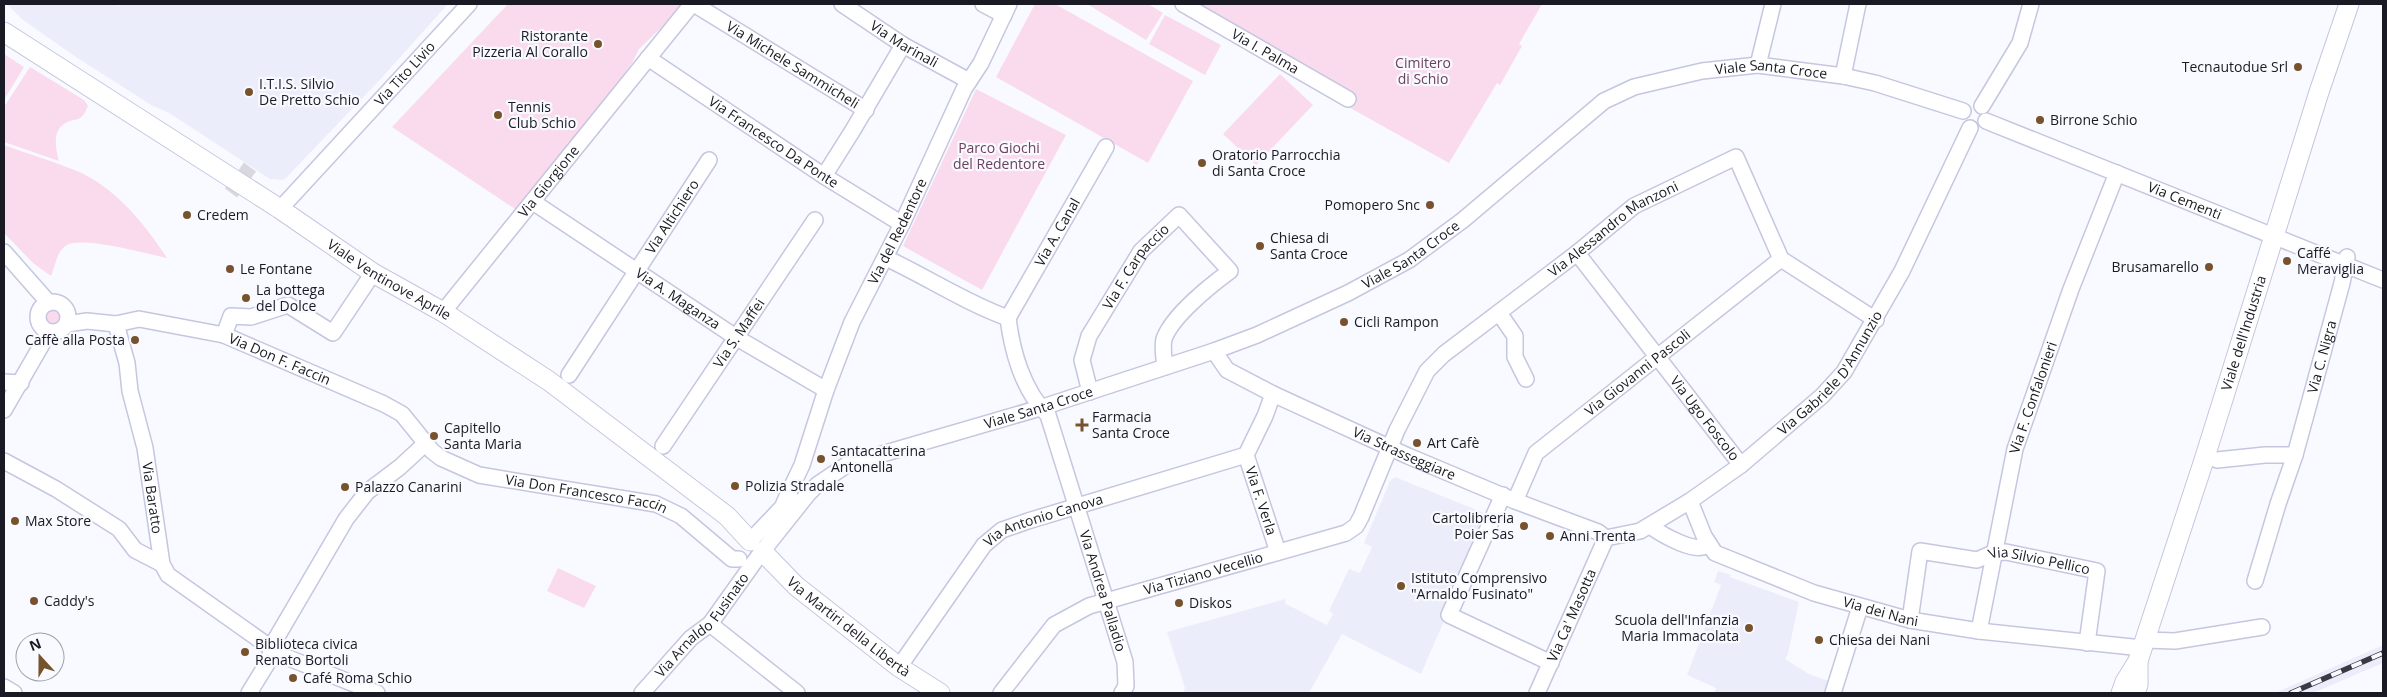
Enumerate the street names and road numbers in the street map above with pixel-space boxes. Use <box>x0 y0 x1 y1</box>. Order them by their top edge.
street label: Via Michele Sammicheli <box>723 16 863 113</box>
street label: Via Marinali <box>867 16 942 71</box>
street label: Via I. Palma <box>1228 24 1303 78</box>
street label: Via Tito Livio <box>370 37 439 110</box>
street label: Viale Santa Croce <box>1714 55 1828 83</box>
street label: Via Francesco Da Ponte <box>705 91 842 192</box>
street label: Via Giorgione <box>513 141 583 221</box>
street label: Via Altichiero <box>641 175 703 257</box>
street label: Via del Redentore <box>863 175 931 287</box>
street label: Via Alessandro Manzoni <box>1544 176 1681 281</box>
street label: Via Cementi <box>2145 177 2225 223</box>
street label: Via A. Canal <box>1030 194 1084 270</box>
street label: Viale Santa Croce <box>1358 216 1463 293</box>
street label: Via F. Carpaccio <box>1098 219 1173 313</box>
street label: Viale Ventinove Aprile <box>324 234 455 324</box>
street label: Via A. Maganza <box>632 263 724 333</box>
street label: Viale dell'Industria <box>2216 273 2270 393</box>
street label: Via S. Maffei <box>708 295 769 371</box>
street label: Via Gabriele D'Annunzio <box>1773 307 1886 439</box>
street label: Via C. Nigra <box>2302 318 2340 395</box>
street label: Via Giovanni Pascoli <box>1581 324 1694 420</box>
street label: Via Don F. Faccin <box>226 328 334 389</box>
street label: Via F. Confalonieri <box>2004 339 2061 455</box>
street label: Via Ugo Foscolo <box>1666 372 1744 464</box>
street label: Viale Santa Croce <box>982 381 1095 433</box>
street label: Via Strasseggiare <box>1350 422 1459 484</box>
street label: Via Baratto <box>138 461 167 535</box>
street label: Via F. Verla <box>1241 464 1282 537</box>
street label: Via Don Francesco Faccin <box>504 470 671 517</box>
street label: Via Antonio Canova <box>979 489 1105 551</box>
street label: Via Andrea Palladio <box>1075 528 1131 654</box>
street label: Via Silvio Pellico <box>1985 542 2092 578</box>
street label: Via Tiziano Vecellio <box>1142 547 1265 599</box>
street label: Via Ca' Masotta <box>1542 566 1600 665</box>
street label: Via Arnaldo Fusinato <box>650 569 753 681</box>
street label: Via Martiri della Libertà <box>783 572 914 681</box>
street label: Via dei Nani <box>1841 592 1920 630</box>

